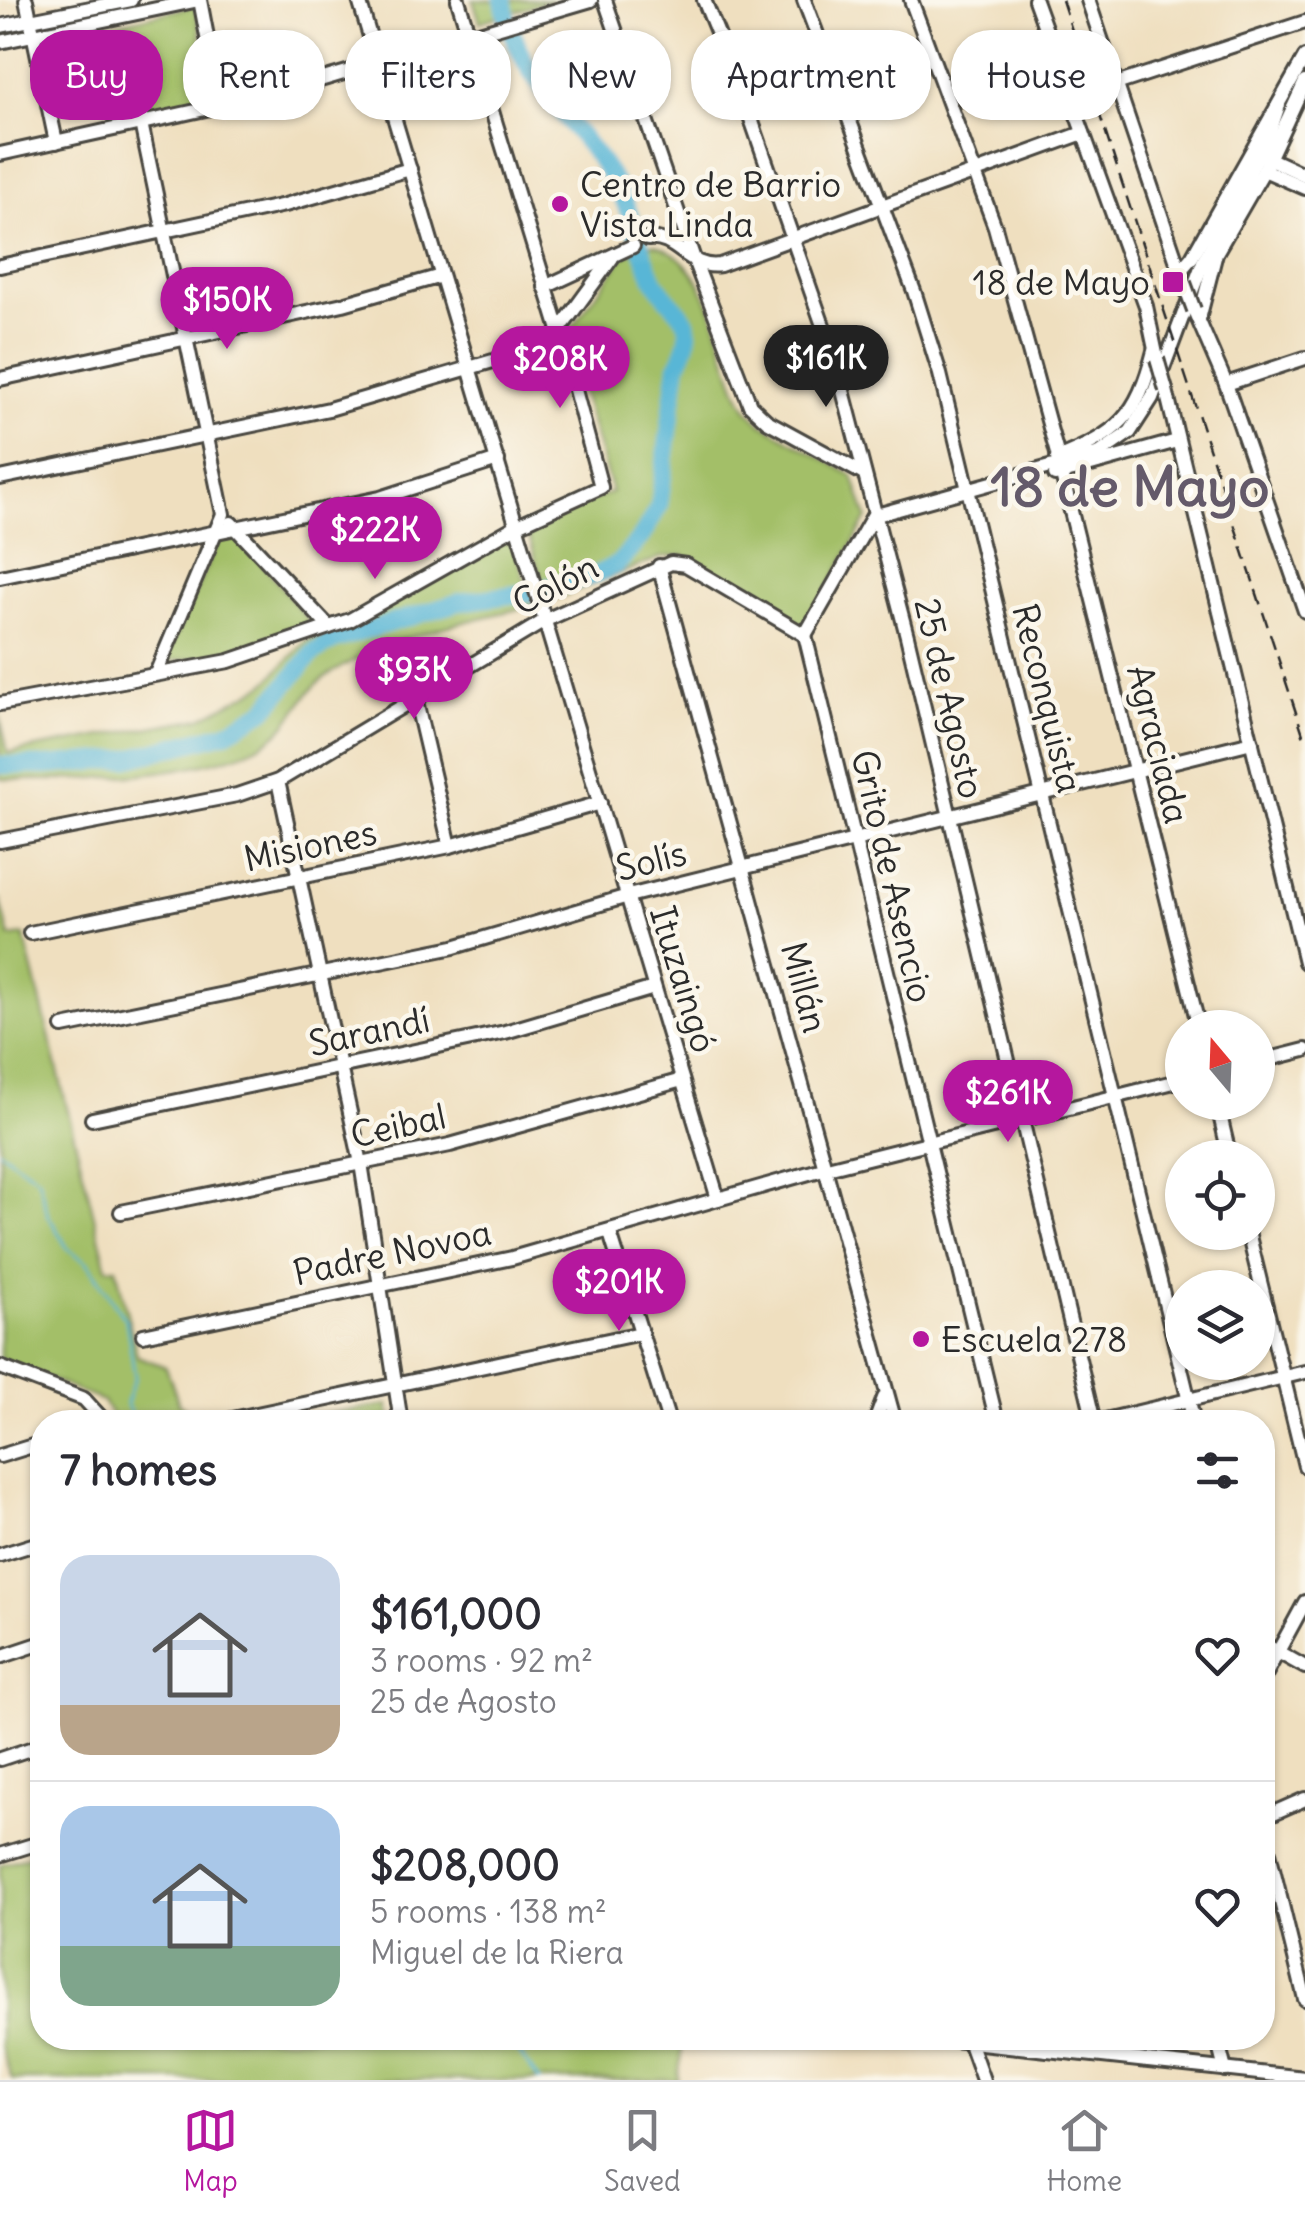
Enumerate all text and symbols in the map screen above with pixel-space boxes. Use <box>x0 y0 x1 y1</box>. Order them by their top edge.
chip: Buy <box>30 30 163 120</box>
chip: Rent <box>183 30 325 120</box>
chip: Filters <box>345 30 511 120</box>
chip: New <box>531 30 671 120</box>
chip: Apartment <box>691 30 931 120</box>
chip: House <box>951 30 1121 120</box>
place label: Centro de Barrio Vista Linda <box>580 162 841 246</box>
marker: Centro de Barrio Vista Linda <box>549 193 571 215</box>
place label: 18 de Mayo <box>973 260 1150 304</box>
pin: $150K <box>157 267 297 352</box>
marker: 18 de Mayo <box>1160 269 1186 295</box>
text: $150K <box>182 279 272 320</box>
pin: $161K <box>756 325 896 410</box>
pin: $208K <box>490 326 630 411</box>
text: $161K <box>786 337 866 378</box>
text: $208K <box>513 338 607 379</box>
district label: 18 de Mayo <box>991 452 1269 521</box>
pin: $222K <box>305 497 445 582</box>
text: $222K <box>330 509 420 550</box>
street label: Colón <box>505 544 605 624</box>
street label: 25 de Agosto <box>906 594 994 802</box>
street label: Reconquista <box>1003 599 1093 797</box>
pin: $93K <box>355 637 473 722</box>
text: $93K <box>377 649 451 690</box>
street label: Agraciada <box>1118 660 1200 828</box>
street label: Grito de Asencio <box>843 746 943 1006</box>
street label: Misiones <box>240 809 380 881</box>
street label: Solís <box>611 830 691 890</box>
street label: Ituzaingó <box>641 901 727 1057</box>
street label: Millán <box>772 937 838 1037</box>
street label: Sarandí <box>305 997 433 1065</box>
north arrow <box>1165 1010 1275 1120</box>
map controls <box>1165 1010 1275 1380</box>
pin: $261K <box>938 1060 1078 1145</box>
text: $261K <box>965 1072 1051 1113</box>
street label: Ceibal <box>346 1094 450 1156</box>
button: locate <box>1165 1140 1275 1250</box>
street label: Padre Novoa <box>289 1210 495 1294</box>
pin: $201K <box>549 1249 689 1334</box>
text: $201K <box>575 1261 663 1302</box>
button: layers <box>1165 1270 1275 1380</box>
place label: Escuela 278 <box>941 1317 1127 1361</box>
marker: Escuela 278 <box>910 1328 932 1350</box>
icon: filters <box>1190 1443 1245 1498</box>
text: 7 homes <box>60 1444 217 1496</box>
text: $161,000 <box>370 1588 542 1640</box>
icon: home <box>140 1595 260 1715</box>
icon: heart <box>1190 1628 1245 1683</box>
text: 3 rooms · 92 m² <box>370 1640 593 1681</box>
text: 25 de Agosto <box>370 1681 557 1722</box>
text: $208,000 <box>370 1839 560 1891</box>
icon: home <box>140 1846 260 1966</box>
icon: heart <box>1190 1879 1245 1934</box>
text: 5 rooms · 138 m² <box>370 1891 607 1932</box>
text: Miguel de la Riera <box>370 1932 624 1973</box>
tab: Map <box>183 2103 238 2199</box>
tab: Saved <box>604 2103 681 2199</box>
tab: Home <box>1047 2103 1122 2199</box>

